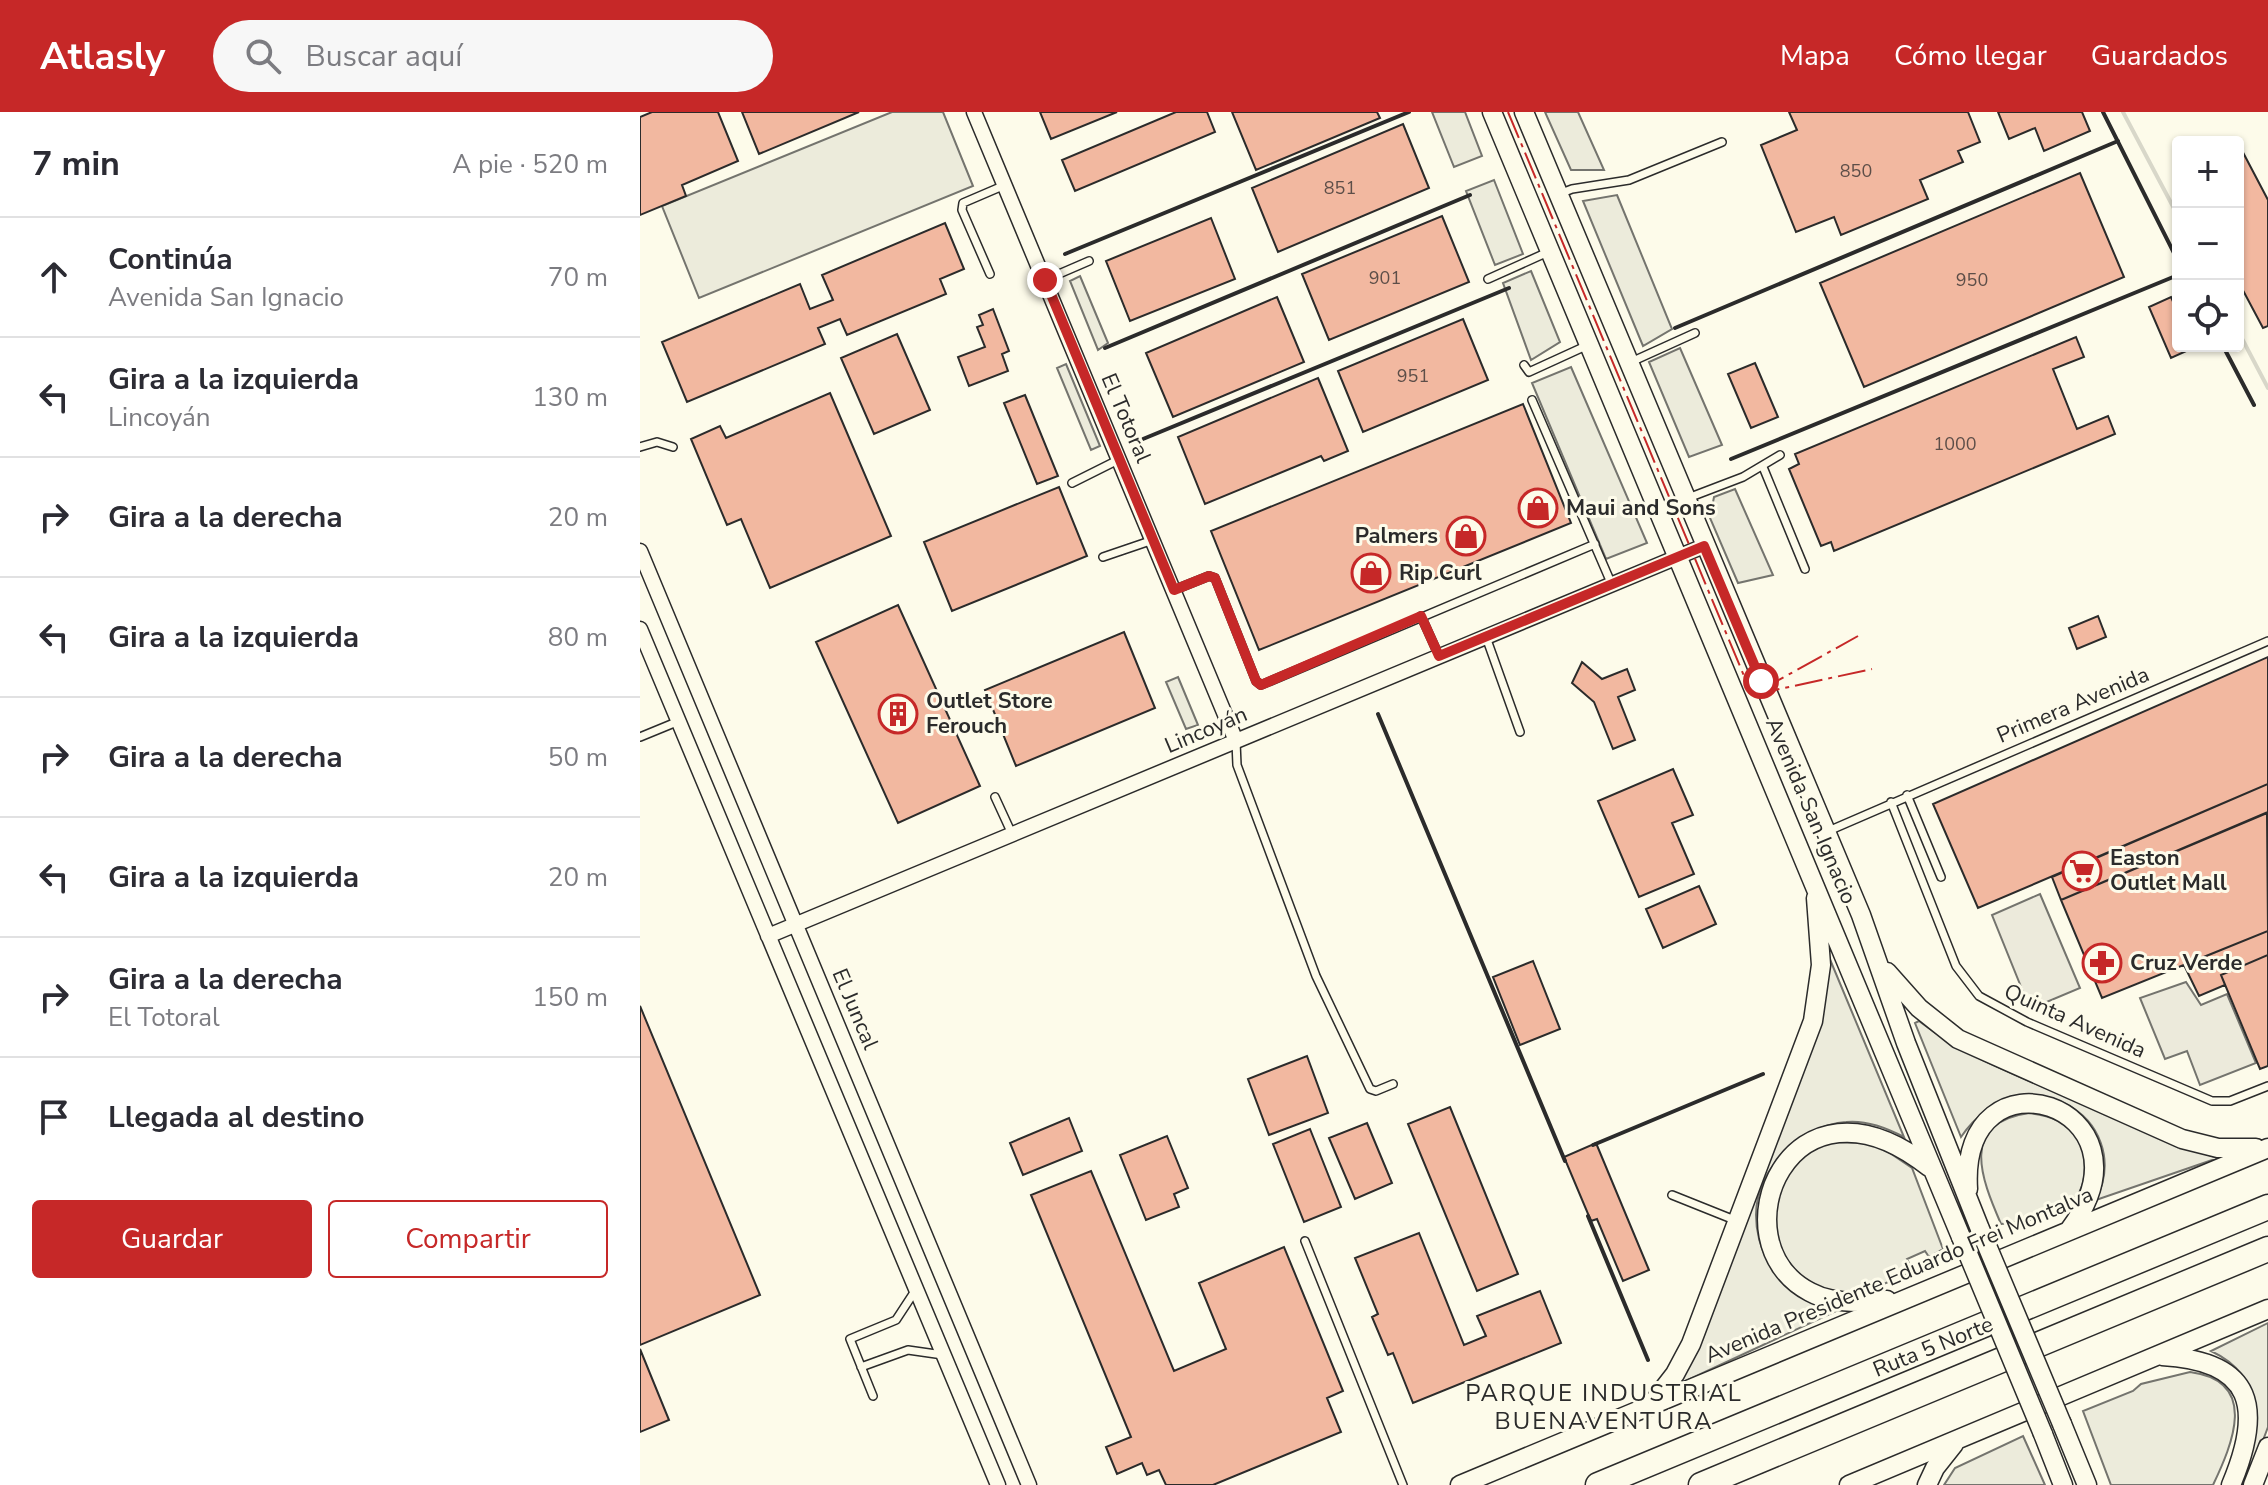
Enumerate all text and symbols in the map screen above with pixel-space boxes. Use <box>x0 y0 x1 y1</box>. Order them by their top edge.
search box <box>213 20 773 92</box>
text: Atlasly <box>40 31 165 82</box>
icon: search <box>241 34 285 78</box>
text: Buscar aquí <box>305 36 462 77</box>
text: Mapa <box>1780 37 1850 75</box>
text: Cómo llegar <box>1894 37 2047 75</box>
text: Guardados <box>2091 37 2228 75</box>
map controls <box>2172 136 2244 352</box>
button: + <box>2172 136 2244 208</box>
text: 7 min <box>32 141 120 187</box>
text: A pie · 520 m <box>452 147 608 182</box>
house number: 850 <box>1840 159 1872 183</box>
house number: 851 <box>1324 176 1356 200</box>
button: − <box>2172 208 2244 280</box>
text: Continúa <box>108 239 233 280</box>
icon: ahead <box>32 255 76 299</box>
text: 70 m <box>548 260 608 295</box>
route end <box>1027 262 1063 298</box>
house number: 901 <box>1369 266 1401 290</box>
house number: 950 <box>1956 268 1988 292</box>
text: Avenida San Ignacio <box>108 280 344 315</box>
button: locate <box>2172 280 2244 352</box>
text: Gira a la izquierda <box>108 359 359 400</box>
house number: 951 <box>1397 364 1429 388</box>
street label: El Totoral <box>1094 369 1158 468</box>
icon: left <box>32 375 76 419</box>
text: 130 m <box>532 380 608 415</box>
text: Lincoyán <box>108 400 211 435</box>
house number: 1000 <box>1933 432 1977 456</box>
shop icon: Maui and Sons <box>1517 487 1559 529</box>
place label: Maui and Sons <box>1566 493 1716 523</box>
icon: right <box>32 495 76 539</box>
text: Gira a la derecha <box>108 497 343 538</box>
text: 20 m <box>548 500 608 535</box>
shop icon: Palmers <box>1445 515 1487 557</box>
place label: Palmers <box>1355 521 1438 551</box>
shop icon: Rip Curl <box>1350 552 1392 594</box>
place label: Rip Curl <box>1399 558 1482 588</box>
icon: left <box>32 615 76 659</box>
text: Gira a la izquierda <box>108 617 359 658</box>
text: 80 m <box>548 620 608 655</box>
street label: Primera Avenida <box>1992 659 2154 751</box>
route start <box>1743 663 1779 699</box>
place label: Outlet Store Ferouch <box>926 686 1053 741</box>
building icon: Outlet Store Ferouch <box>877 693 919 735</box>
street label: Lincoyán <box>1160 699 1252 761</box>
street label: Avenida San Ignacio <box>1758 713 1864 909</box>
icon: right <box>32 735 76 779</box>
text: Gira a la derecha <box>108 737 343 778</box>
text: 50 m <box>548 740 608 775</box>
place label: Easton Outlet Mall <box>2110 843 2227 898</box>
supermarket icon: Easton Outlet Mall <box>2061 850 2103 892</box>
icon: left <box>32 855 76 899</box>
text: Gira a la izquierda <box>108 857 359 898</box>
text: 20 m <box>548 860 608 895</box>
pharmacy icon: Cruz Verde <box>2081 942 2123 984</box>
place label: Cruz Verde <box>2130 948 2243 978</box>
text: Gira a la derecha <box>108 959 343 1000</box>
street label: El Juncal <box>825 964 886 1055</box>
icon: right <box>32 975 76 1019</box>
street label: Quinta Avenida <box>1999 976 2151 1066</box>
text: 150 m <box>532 980 608 1015</box>
text: El Totoral <box>108 1000 220 1035</box>
icon: arrive <box>32 1095 76 1139</box>
text: Llegada al destino <box>108 1097 364 1138</box>
street label: Avenida Presidente Eduardo Frei Montalva <box>1700 1179 2098 1371</box>
button: Guardar <box>32 1200 312 1278</box>
button: Compartir <box>328 1200 608 1278</box>
street label: Ruta 5 Norte <box>1868 1309 1998 1385</box>
district label: PARQUE INDUSTRIAL BUENAVENTURA <box>1465 1377 1743 1437</box>

